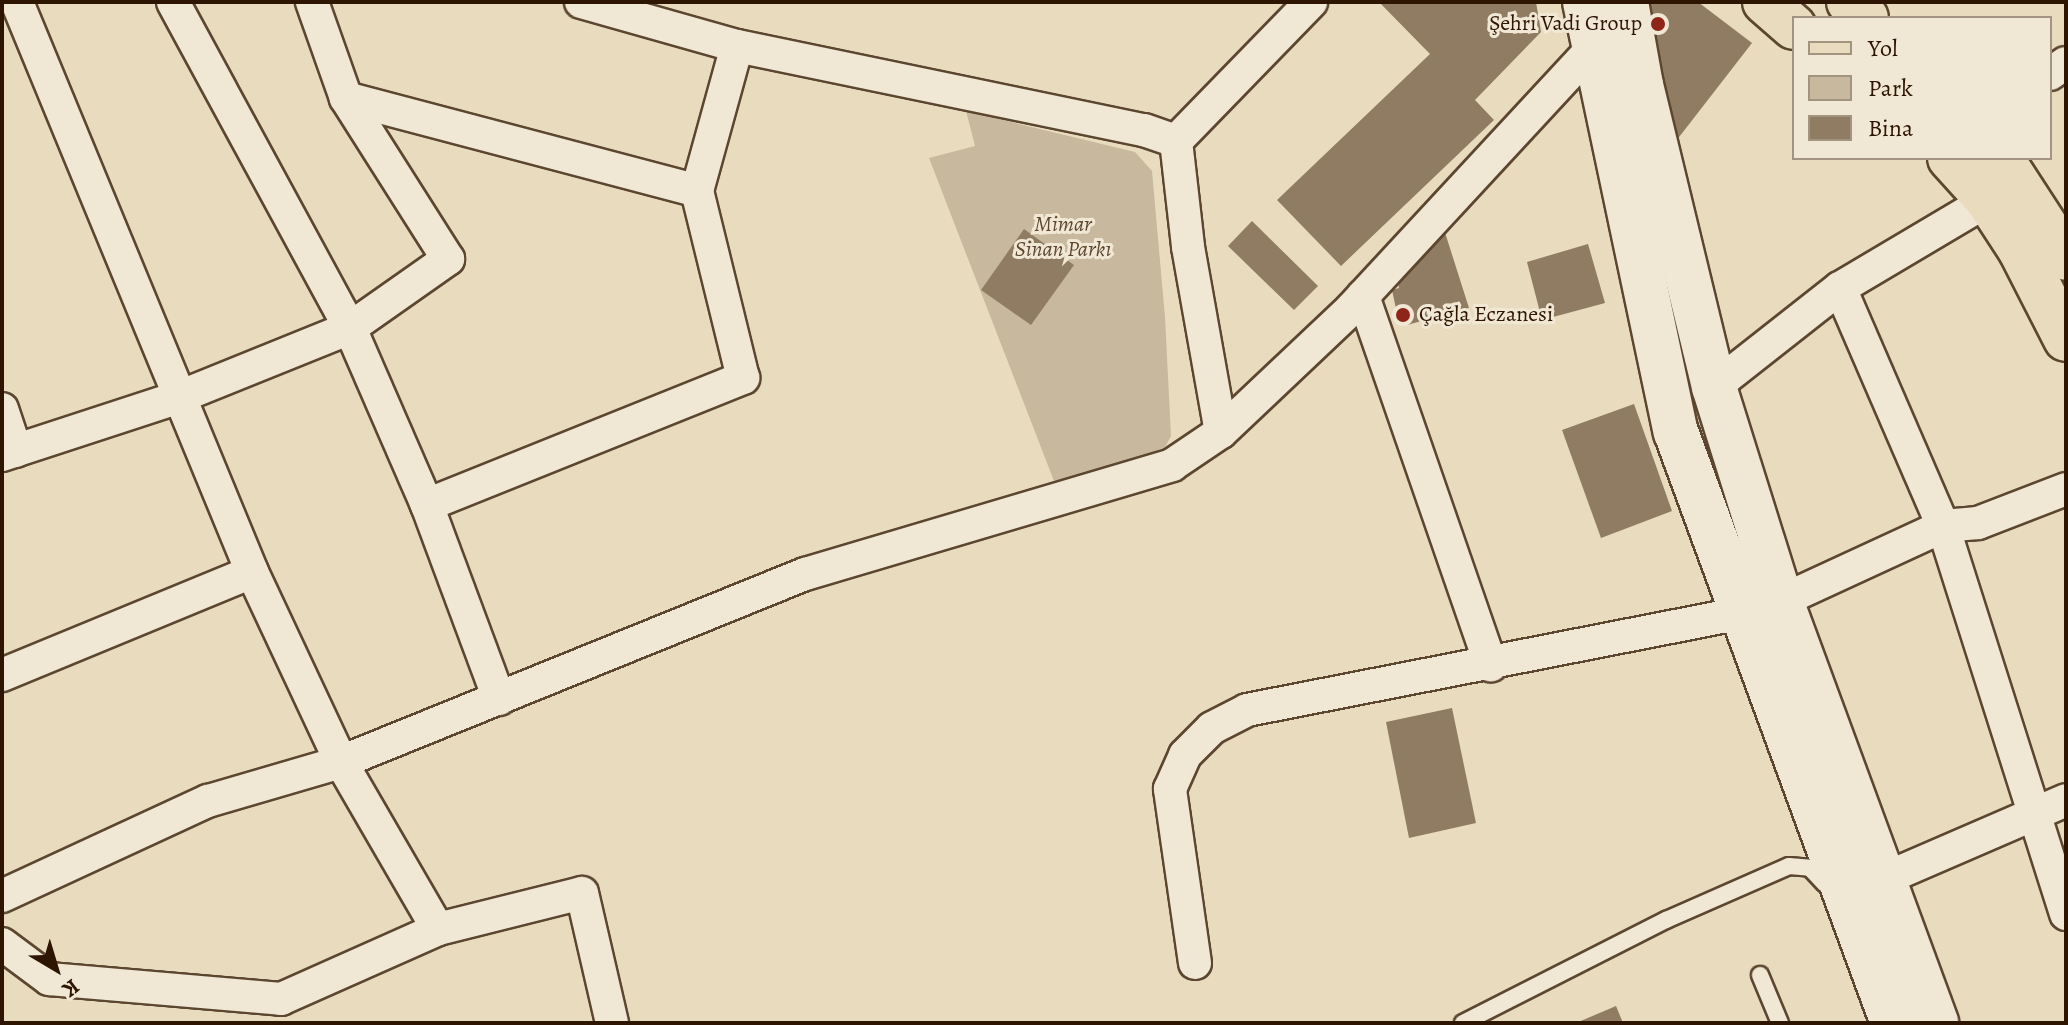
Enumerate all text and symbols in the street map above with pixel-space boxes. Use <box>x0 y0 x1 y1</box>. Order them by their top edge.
place label: Şehri Vadi Group <box>1489 11 1642 37</box>
marker: Şehri Vadi Group <box>1649 15 1667 33</box>
legend <box>1792 16 2052 160</box>
text: Yol <box>1868 32 1898 64</box>
text: Park <box>1868 72 1913 104</box>
text: Bina <box>1868 112 1913 144</box>
park label: Mimar Sinan Parkı <box>1015 211 1111 262</box>
place label: Çağla Eczanesi <box>1419 302 1553 328</box>
marker: Çağla Eczanesi <box>1394 306 1412 324</box>
north arrow <box>16 929 96 1009</box>
text: K <box>56 972 86 1004</box>

